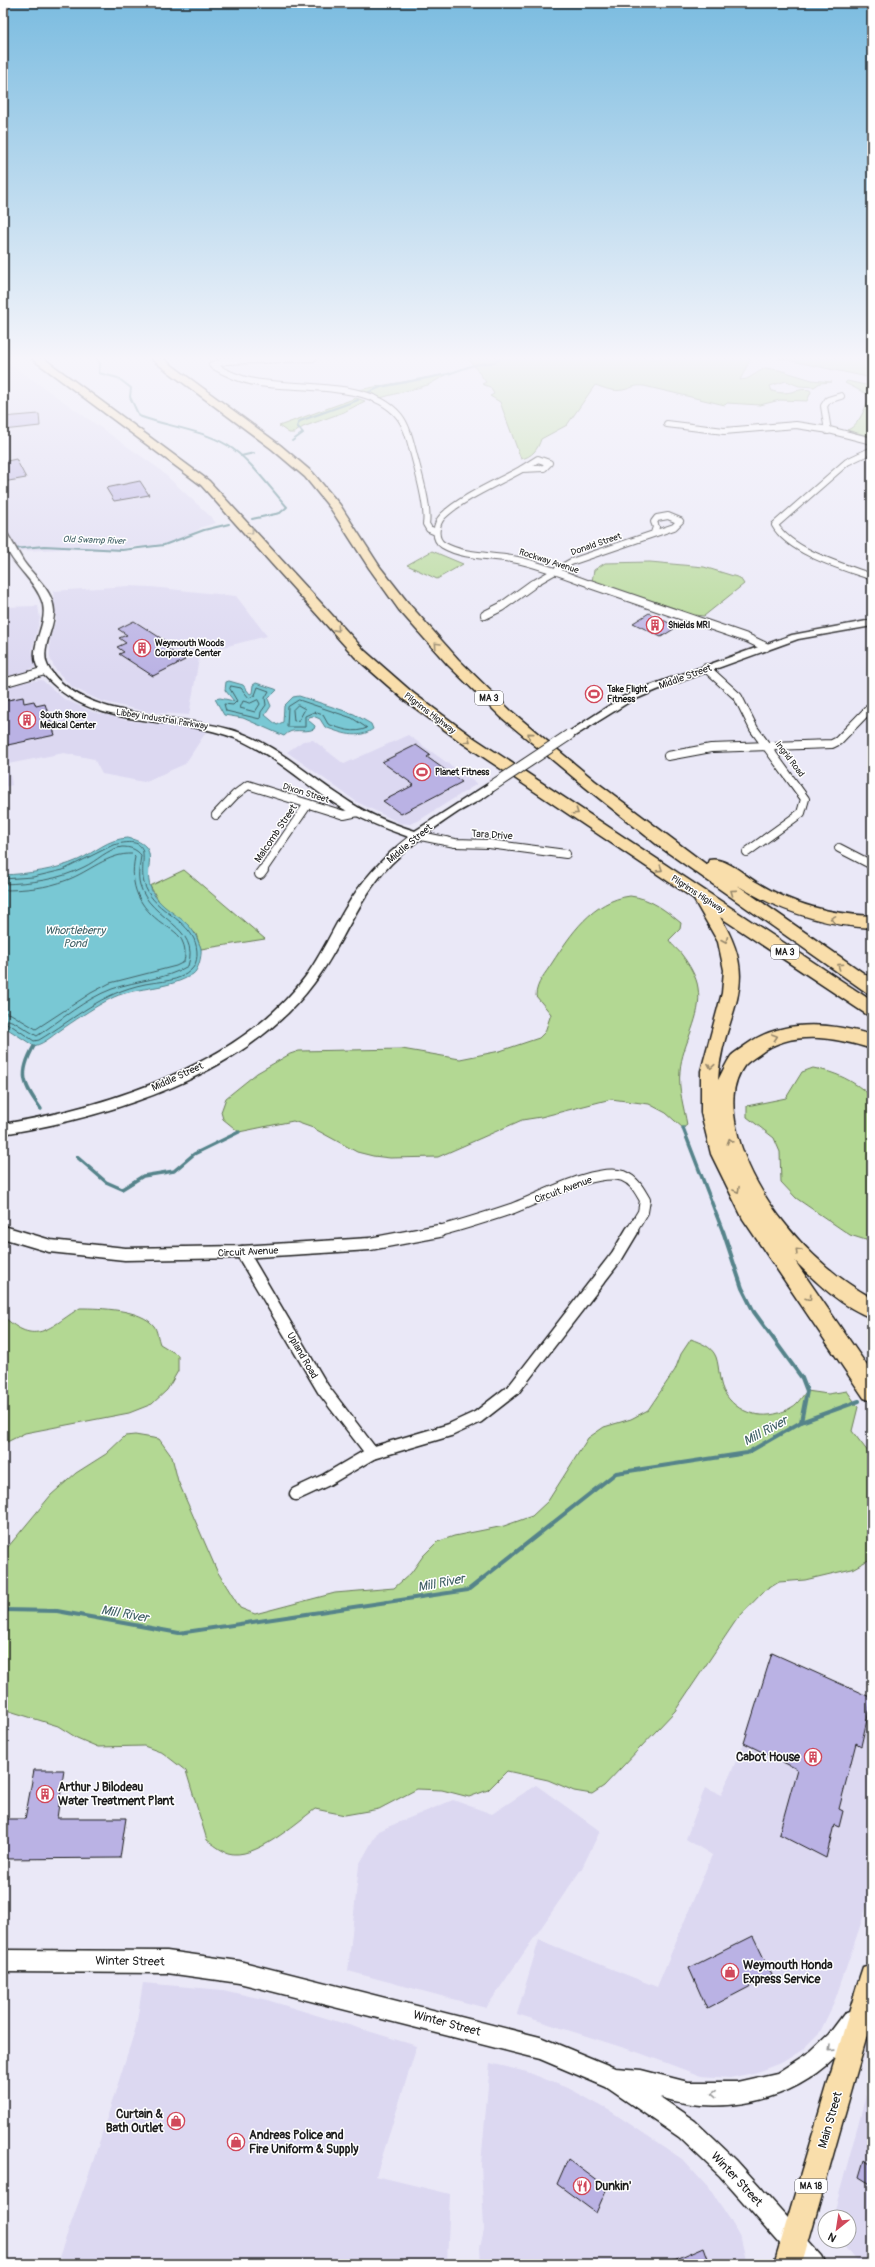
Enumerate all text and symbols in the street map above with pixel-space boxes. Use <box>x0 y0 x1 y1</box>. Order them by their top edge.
one-way arrow <box>246 527 253 534</box>
street label: Donald Street <box>570 531 623 558</box>
water label: Old Swamp River <box>62 534 127 547</box>
street label: Rockway Avenue <box>518 547 581 576</box>
building icon: Shields MRI <box>645 615 665 635</box>
place label: Shields MRI <box>668 620 710 631</box>
one-way arrow <box>332 624 340 632</box>
building icon: Weymouth Woods Corporate Center <box>132 638 152 658</box>
place label: Weymouth Woods Corporate Center <box>155 638 225 659</box>
one-way arrow <box>434 642 442 650</box>
street label: Middle Street <box>657 662 714 692</box>
sports icon: Take Flight Fitness <box>584 684 604 704</box>
place label: Take Flight Fitness <box>606 684 648 705</box>
street label: Pilgrims Highway <box>402 690 458 737</box>
road number: MA 3 <box>475 691 503 705</box>
street label: Libbey Industrial Parkway <box>115 707 209 732</box>
building icon: South Shore Medical Center <box>17 710 37 730</box>
place label: South Shore Medical Center <box>40 710 97 731</box>
one-way arrow <box>528 733 535 740</box>
one-way arrow <box>464 735 471 743</box>
street label: Ingrid Road <box>773 739 807 779</box>
sports icon: Planet Fitness <box>412 762 432 782</box>
place label: Planet Fitness <box>435 767 490 778</box>
street label: Dixon Street <box>281 781 331 806</box>
street label: Malcomb Street <box>252 801 300 865</box>
one-way arrow <box>572 807 579 815</box>
street label: Middle Street <box>385 821 435 866</box>
street label: Tara Drive <box>471 828 513 842</box>
one-way arrow <box>656 864 663 872</box>
street label: Pilgrims Highway <box>669 873 727 916</box>
one-way arrow <box>731 889 738 896</box>
one-way arrow <box>830 915 836 924</box>
water label: Whortleberry Pond <box>45 924 106 950</box>
one-way arrow <box>720 935 728 943</box>
road number: MA 3 <box>771 945 799 959</box>
one-way arrow <box>837 964 844 971</box>
one-way arrow <box>772 1033 779 1042</box>
street label: Middle Street <box>150 1059 206 1094</box>
one-way arrow <box>707 1062 716 1069</box>
one-way arrow <box>726 1138 735 1145</box>
street label: Circuit Avenue <box>533 1174 594 1206</box>
one-way arrow <box>732 1186 739 1193</box>
street label: Circuit Avenue <box>218 1244 279 1260</box>
one-way arrow <box>795 1248 803 1256</box>
one-way arrow <box>804 1294 811 1301</box>
street label: Upland Road <box>284 1330 320 1381</box>
water label: Mill River <box>741 1411 792 1449</box>
water label: Mill River <box>416 1570 468 1595</box>
water label: Mill River <box>100 1602 152 1626</box>
building icon: Cabot House <box>803 1747 823 1767</box>
place label: Cabot House <box>736 1750 801 1765</box>
place label: Arthur J Bilodeau Water Treatment Plant <box>58 1780 175 1809</box>
building icon: Arthur J Bilodeau Water Treatment Plant <box>35 1784 55 1804</box>
street label: Winter Street <box>95 1953 165 1970</box>
place label: Weymouth Honda Express Service <box>743 1958 833 1987</box>
shop icon: Weymouth Honda Express Service <box>720 1962 740 1982</box>
street label: Winter Street <box>412 2007 482 2040</box>
one-way arrow <box>828 2044 836 2052</box>
one-way arrow <box>711 2090 717 2099</box>
street label: Main Street <box>815 2090 846 2150</box>
place label: Curtain & Bath Outlet <box>106 2107 164 2136</box>
shop icon: Curtain & Bath Outlet <box>166 2111 186 2131</box>
place label: Andreas Police and Fire Uniform & Supply <box>249 2128 359 2157</box>
shop icon: Andreas Police and Fire Uniform & Supply <box>226 2132 246 2152</box>
street label: Winter Street <box>708 2149 766 2210</box>
restaurant icon: Dunkin' <box>572 2176 592 2196</box>
place label: Dunkin' <box>595 2179 631 2194</box>
road number: MA 18 <box>795 2179 827 2193</box>
north arrow <box>817 2209 857 2249</box>
text: N <box>825 2229 839 2245</box>

